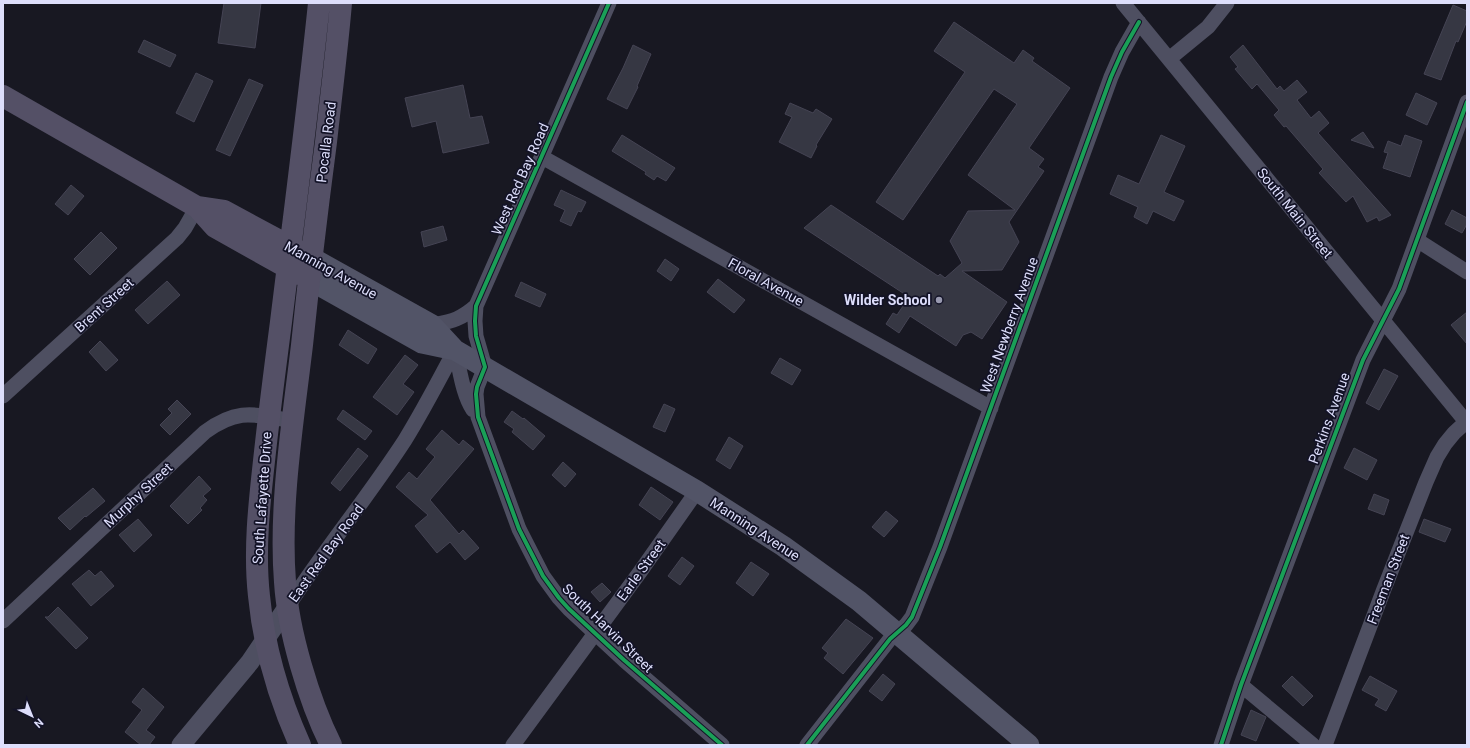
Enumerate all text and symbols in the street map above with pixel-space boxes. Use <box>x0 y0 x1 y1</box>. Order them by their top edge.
street label: Pocalla Road <box>313 100 339 184</box>
street label: West Red Bay Road <box>488 121 552 237</box>
street label: South Main Street <box>1254 165 1336 262</box>
street label: Manning Avenue <box>282 238 380 302</box>
street label: Floral Avenue <box>725 255 807 309</box>
street label: West Newberry Avenue <box>977 255 1041 395</box>
street label: Brent Street <box>71 274 137 336</box>
place label: Wilder School <box>844 292 931 308</box>
marker: Wilder School <box>934 295 944 305</box>
street label: Perkins Avenue <box>1305 370 1353 466</box>
street label: South Lafayette Drive <box>249 431 275 565</box>
street label: Murphy Street <box>101 459 176 531</box>
street label: Manning Avenue <box>707 494 803 564</box>
street label: East Red Bay Road <box>285 501 367 605</box>
street label: Freeman Street <box>1363 531 1413 626</box>
street label: Earle Street <box>613 536 669 604</box>
street label: South Harvin Street <box>559 580 657 676</box>
north arrow <box>12 696 52 736</box>
text: N <box>31 716 46 731</box>

